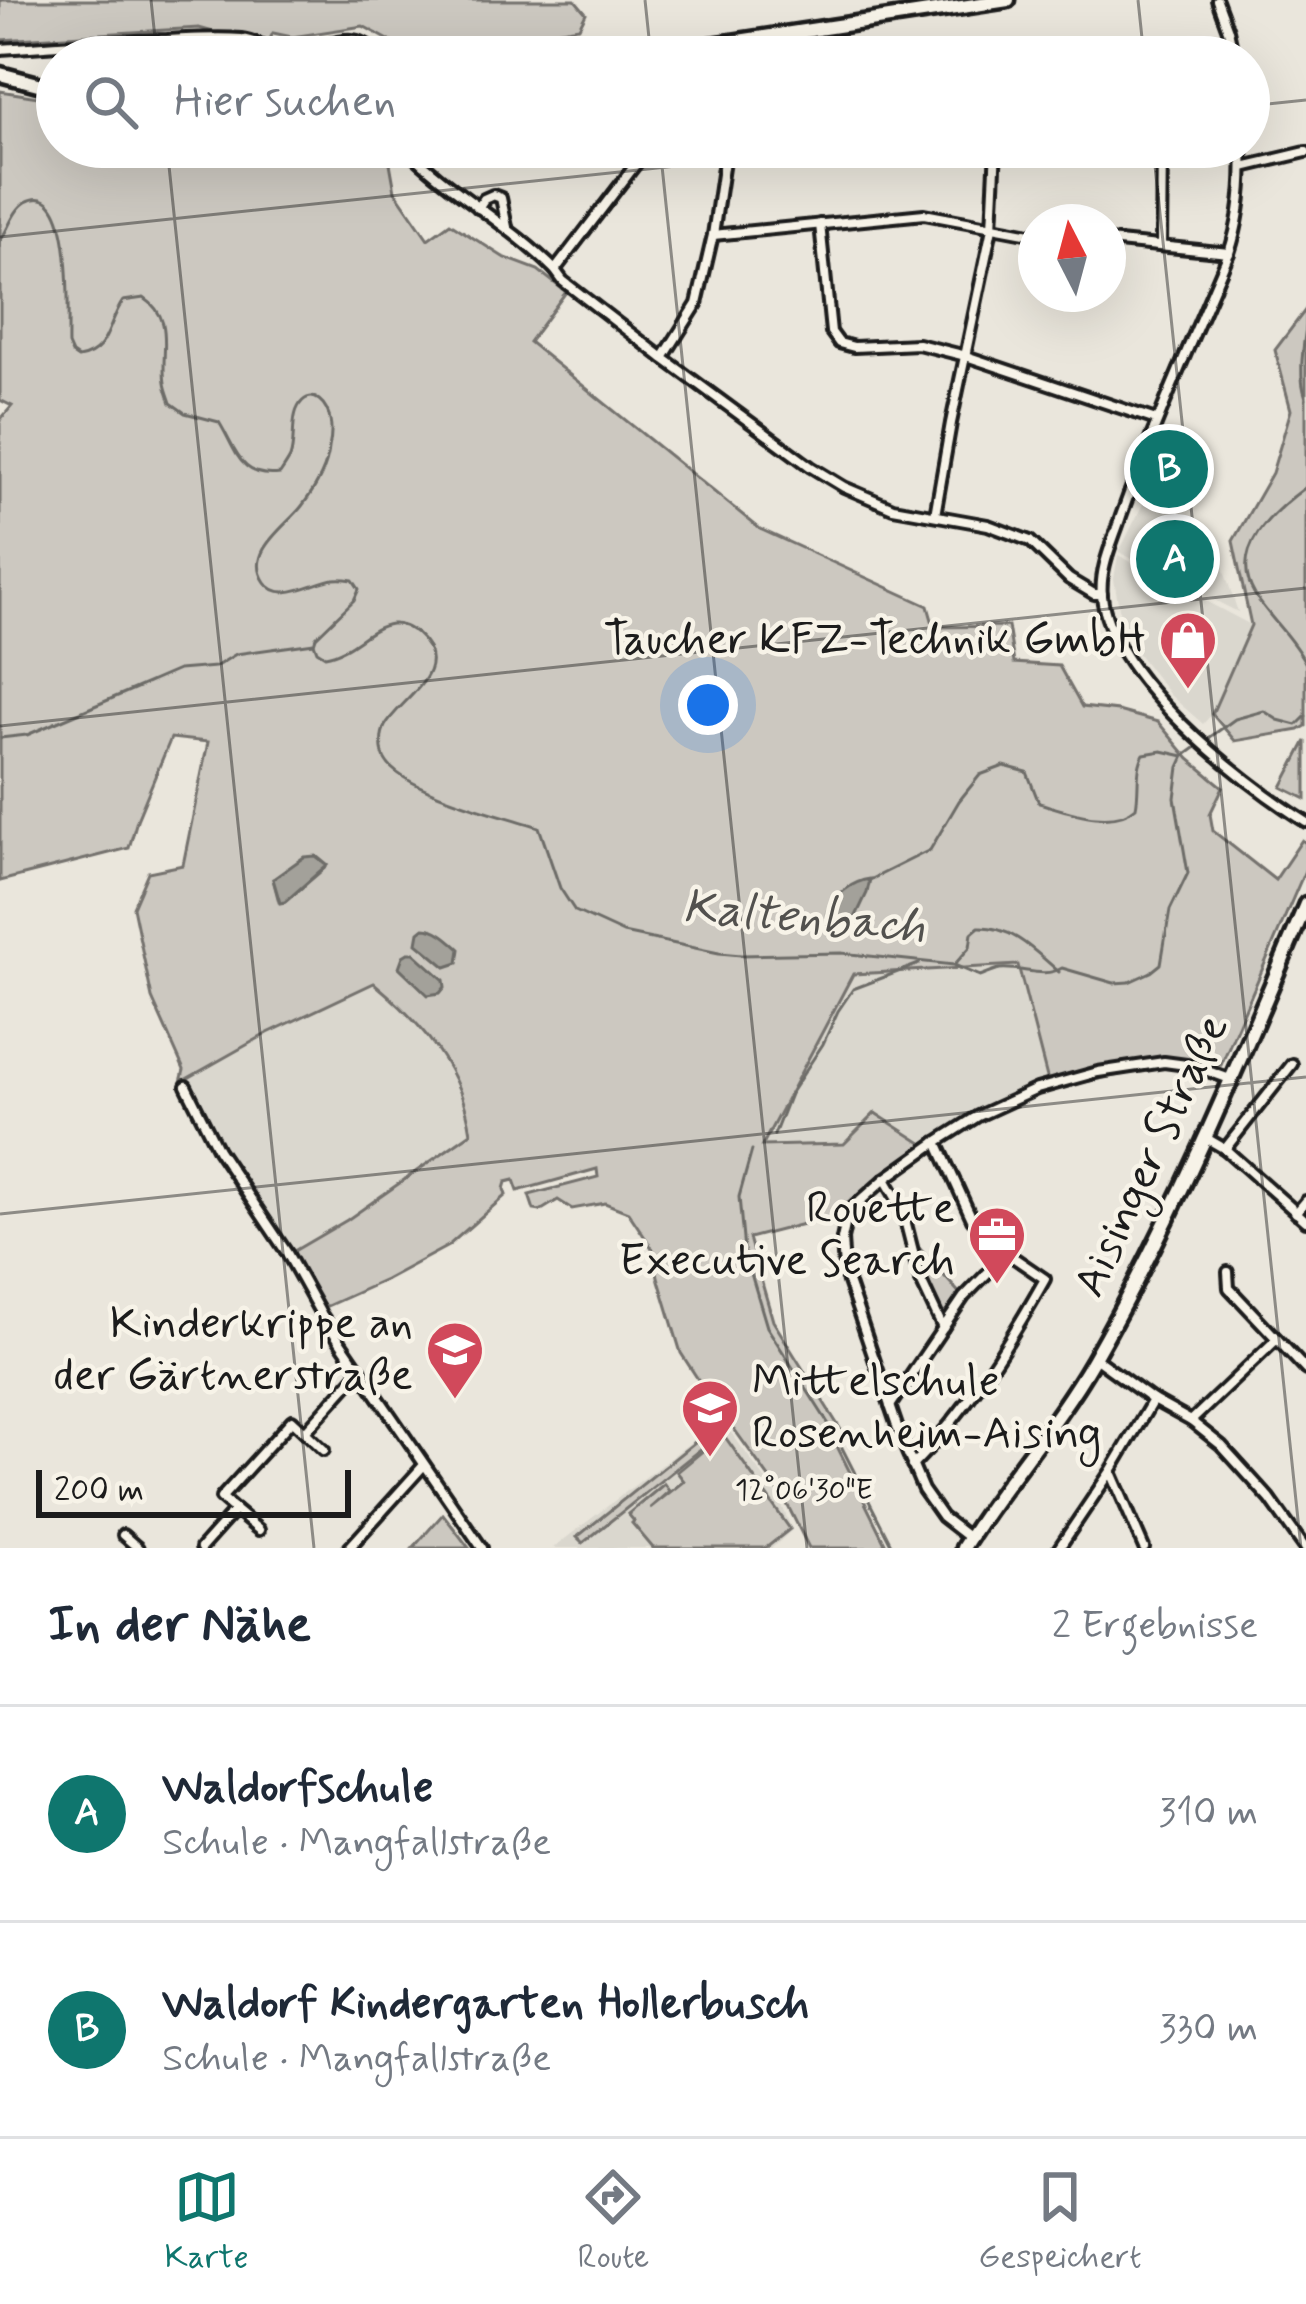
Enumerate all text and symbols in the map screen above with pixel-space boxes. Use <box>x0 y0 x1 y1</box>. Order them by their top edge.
search box <box>36 36 1270 168</box>
icon: search <box>78 69 144 135</box>
text: Hier suchen <box>174 73 396 132</box>
north arrow <box>1018 204 1126 312</box>
pin: B <box>1130 424 1208 514</box>
pin: A <box>1136 514 1214 604</box>
shop icon: Taucher KFZ-Technik GmbH <box>1157 609 1219 691</box>
place label: Taucher KFZ-Technik GmbH <box>604 611 1146 670</box>
your location <box>678 675 738 735</box>
water label: Kaltenbach <box>680 876 928 960</box>
street label: Aisinger Straße <box>1061 1005 1247 1308</box>
place label: Rouette Executive Search <box>619 1180 955 1291</box>
office icon: Rouette Executive Search <box>966 1204 1028 1286</box>
place label: Kinderkrippe an der Gärtnerstraße <box>53 1295 413 1406</box>
school or university icon: Kinderkrippe an der Gärtnerstraße <box>424 1319 486 1401</box>
place label: Mittelschule Rosenheim-Aising <box>752 1353 1101 1468</box>
school or university icon: Mittelschule Rosenheim-Aising <box>679 1377 741 1459</box>
scale bar <box>36 1464 351 1517</box>
text: 200 m <box>54 1469 144 1513</box>
text: 12°06'30"E <box>735 1471 873 1510</box>
text: In der Nähe <box>48 1593 311 1659</box>
text: 2 Ergebnisse <box>1052 1601 1258 1652</box>
text: Waldorfschule <box>162 1759 433 1818</box>
text: A <box>74 1788 100 1839</box>
text: 310 m <box>1159 1788 1258 1839</box>
text: Schule · Mangfallstraße <box>162 1818 551 1869</box>
text: Waldorf Kindergarten Hollerbusch <box>162 1975 809 2034</box>
text: B <box>75 2004 99 2055</box>
text: 330 m <box>1159 2004 1258 2055</box>
text: Schule · Mangfallstraße <box>162 2034 551 2085</box>
tab: Karte <box>164 2164 249 2280</box>
tab: Route <box>578 2164 649 2280</box>
tab: Gespeichert <box>978 2164 1142 2280</box>

